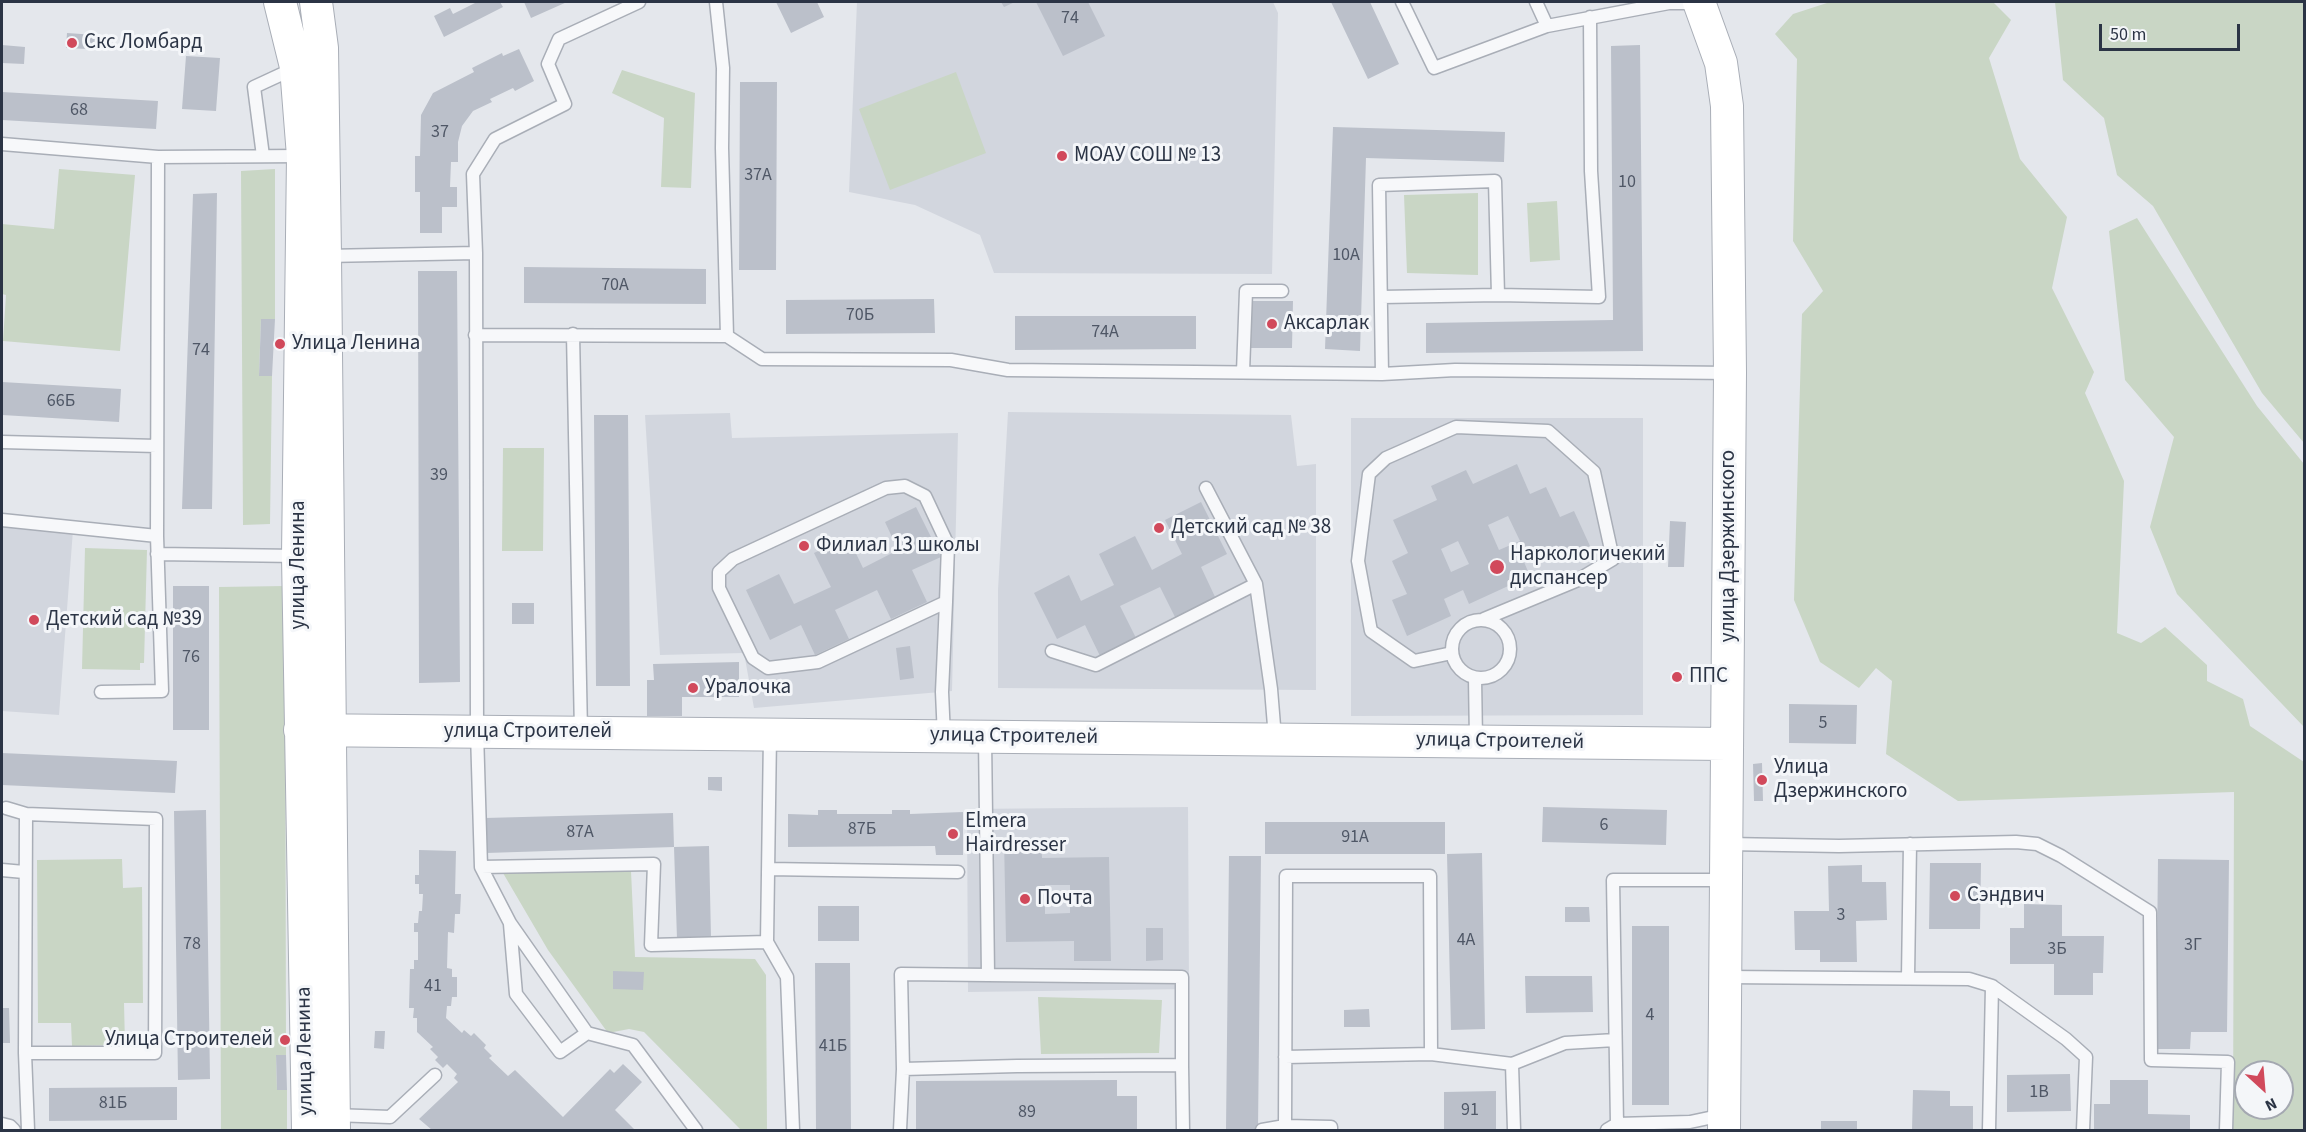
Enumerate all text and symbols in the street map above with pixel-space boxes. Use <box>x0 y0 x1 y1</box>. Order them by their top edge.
house number: 74 <box>1061 8 1079 30</box>
scale bar <box>2102 12 2243 50</box>
text: 50 m <box>2110 22 2146 47</box>
place label: Скс Ломбард <box>84 30 202 56</box>
marker: Скс Ломбард <box>65 36 79 50</box>
house number: 68 <box>70 100 88 122</box>
house number: 37 <box>431 122 449 144</box>
place label: МОАУ СОШ № 13 <box>1074 143 1221 169</box>
marker: МОАУ СОШ № 13 <box>1055 149 1069 163</box>
house number: 37А <box>744 165 772 187</box>
house number: 10 <box>1618 172 1636 194</box>
house number: 10А <box>1332 245 1360 267</box>
house number: 70А <box>601 275 629 297</box>
house number: 70Б <box>846 305 874 327</box>
place label: Аксарлак <box>1284 311 1369 337</box>
marker: Аксарлак <box>1265 317 1279 331</box>
house number: 74А <box>1091 322 1119 344</box>
place label: Улица Ленина <box>292 331 420 357</box>
marker: Улица Ленина <box>273 337 287 351</box>
house number: 74 <box>192 340 210 362</box>
house number: 66Б <box>47 391 75 413</box>
street label: улица Дзержинского <box>1716 450 1742 642</box>
house number: 39 <box>430 465 448 487</box>
street label: улица Ленина <box>286 501 312 629</box>
place label: Детский сад № 38 <box>1171 515 1331 541</box>
marker: Детский сад № 38 <box>1152 521 1166 535</box>
place label: Филиал 13 школы <box>816 533 980 559</box>
marker: Филиал 13 школы <box>797 539 811 553</box>
place label: Наркологичекий диспансер <box>1510 542 1666 592</box>
marker: Наркологичекий диспансер <box>1488 558 1506 576</box>
place label: Детский сад №39 <box>46 607 202 633</box>
marker: Детский сад №39 <box>27 613 41 627</box>
house number: 76 <box>182 647 200 669</box>
place label: ППС <box>1689 664 1728 690</box>
marker: ППС <box>1670 670 1684 684</box>
place label: Уралочка <box>705 675 791 701</box>
marker: Уралочка <box>686 681 700 695</box>
house number: 5 <box>1819 713 1827 735</box>
street label: улица Строителей <box>444 719 612 745</box>
street label: улица Строителей <box>930 723 1098 751</box>
street label: улица Строителей <box>1416 728 1584 756</box>
place label: Улица Дзержинского <box>1774 755 1907 805</box>
marker: Улица Дзержинского <box>1755 773 1769 787</box>
place label: Elmera Hairdresser <box>965 809 1066 859</box>
house number: 6 <box>1600 815 1608 837</box>
house number: 87Б <box>848 819 876 841</box>
house number: 87А <box>566 822 594 844</box>
marker: Elmera Hairdresser <box>946 827 960 841</box>
house number: 91А <box>1341 827 1369 849</box>
place label: Сэндвич <box>1967 883 2045 909</box>
place label: Почта <box>1037 886 1092 912</box>
marker: Сэндвич <box>1948 889 1962 903</box>
marker: Почта <box>1018 892 1032 906</box>
house number: 3 <box>1837 905 1845 927</box>
house number: 4А <box>1457 930 1475 952</box>
house number: 78 <box>183 934 201 956</box>
house number: 3Г <box>2184 935 2202 957</box>
house number: 3Б <box>2047 939 2067 961</box>
house number: 41 <box>424 976 442 998</box>
street label: улица Ленина <box>292 986 320 1116</box>
house number: 4 <box>1646 1005 1654 1027</box>
place label: Улица Строителей <box>105 1027 273 1053</box>
marker: Улица Строителей <box>278 1033 292 1047</box>
house number: 41Б <box>819 1036 847 1058</box>
north arrow <box>2234 1060 2294 1120</box>
house number: 1В <box>2029 1082 2049 1104</box>
text: N <box>2261 1092 2281 1117</box>
house number: 81Б <box>99 1093 127 1115</box>
house number: 91 <box>1461 1100 1479 1122</box>
house number: 89 <box>1018 1102 1036 1124</box>

